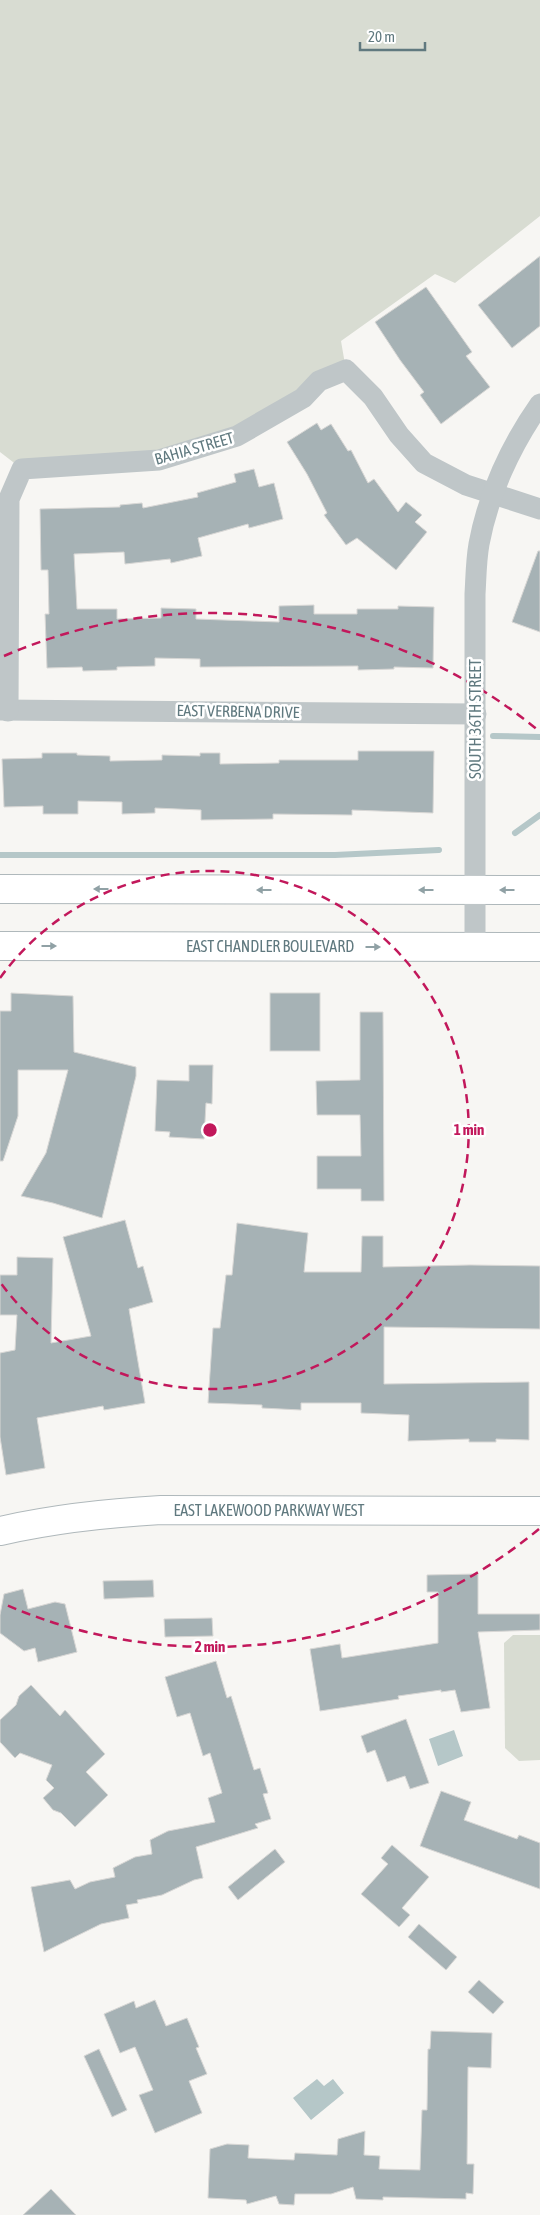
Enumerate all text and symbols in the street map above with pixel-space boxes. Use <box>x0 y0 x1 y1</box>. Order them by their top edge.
scale bar <box>360 20 425 52</box>
text: 20 m <box>368 28 395 45</box>
street label: BAHIA STREET <box>152 428 236 468</box>
street label: SOUTH 36TH STREET <box>466 659 484 779</box>
street label: EAST VERBENA DRIVE <box>176 701 300 721</box>
one-way arrow <box>93 885 109 893</box>
one-way arrow <box>255 886 271 894</box>
one-way arrow <box>418 886 434 894</box>
one-way arrow <box>499 886 515 894</box>
street label: EAST CHANDLER BOULEVARD <box>186 937 354 955</box>
one-way arrow <box>41 942 57 950</box>
one-way arrow <box>365 943 381 951</box>
centre of rings <box>201 1121 219 1139</box>
text: 1 min <box>454 1121 484 1138</box>
street label: EAST LAKEWOOD PARKWAY WEST <box>173 1501 365 1519</box>
text: 2 min <box>195 1638 225 1655</box>

